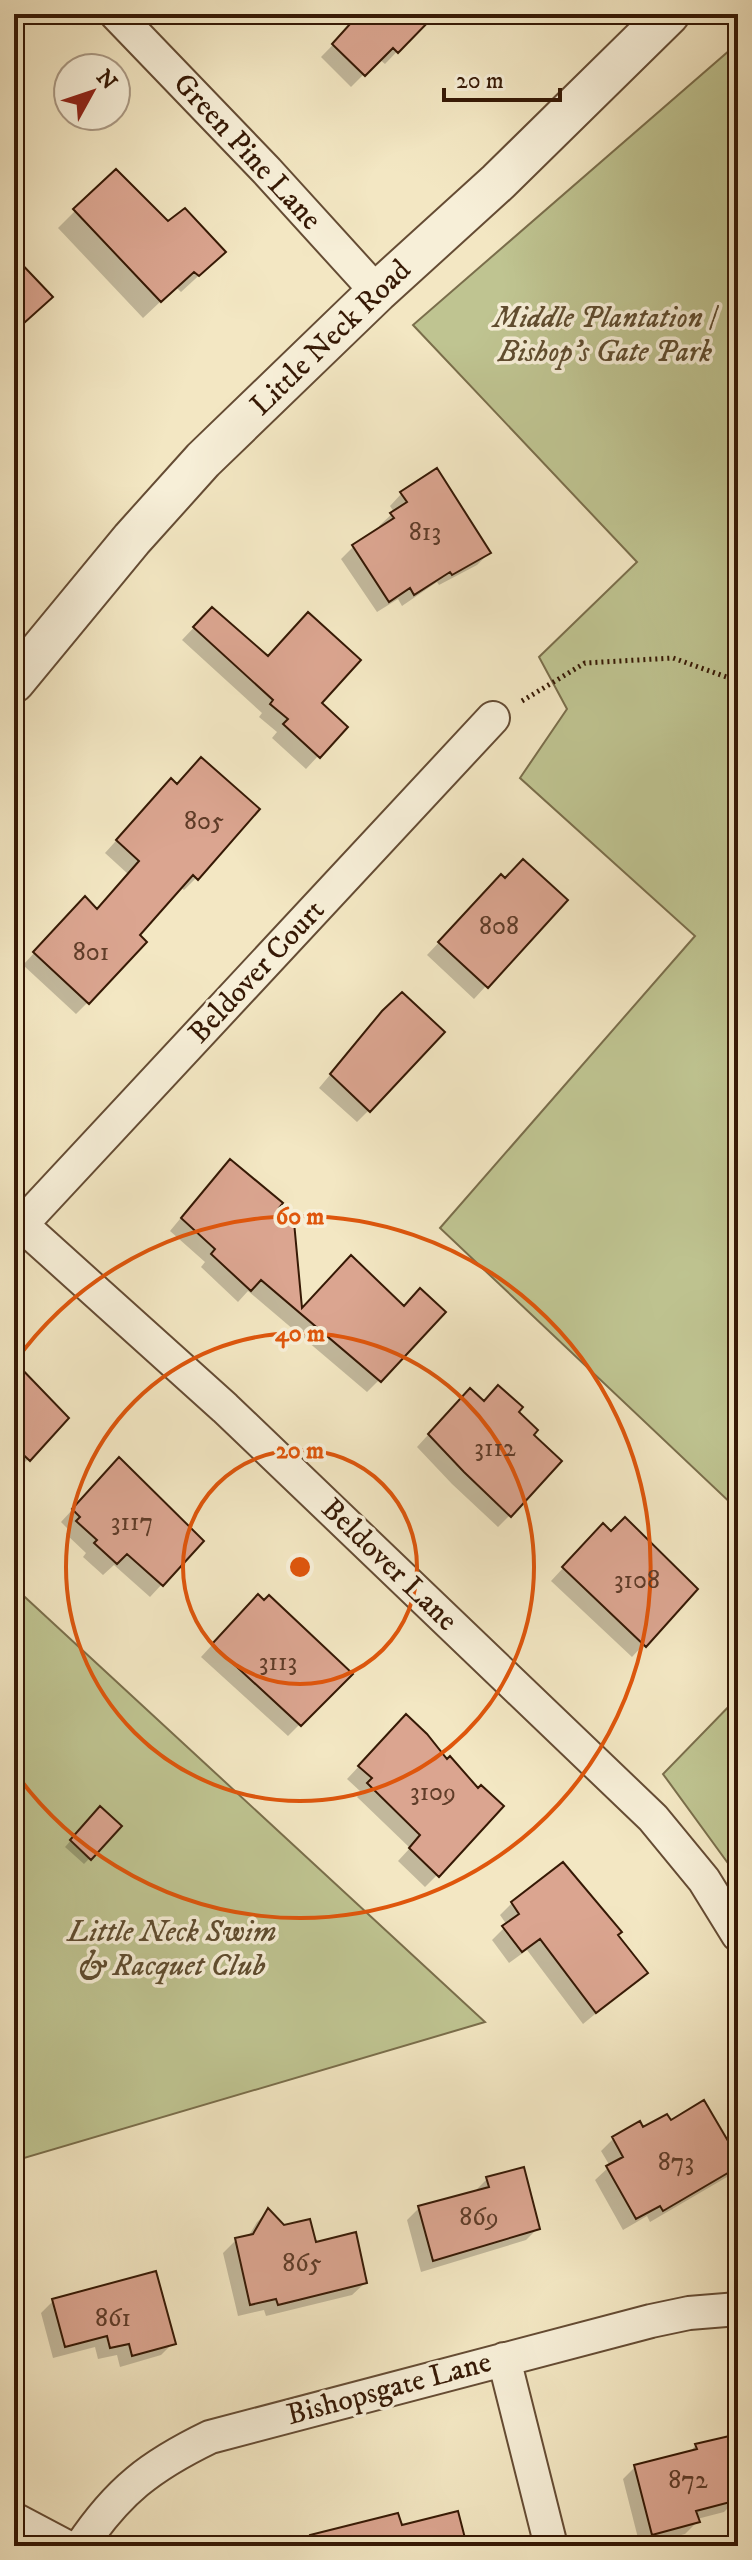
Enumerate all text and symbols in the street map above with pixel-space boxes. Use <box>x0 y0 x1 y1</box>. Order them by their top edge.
north arrow <box>52 52 132 132</box>
scale bar <box>444 52 560 102</box>
text: N <box>90 65 122 96</box>
street label: Green Pine Lane <box>165 66 329 238</box>
text: 20 m <box>456 66 504 96</box>
street label: Little Neck Road <box>243 252 419 424</box>
park label: Middle Plantation / Bishop's Gate Park <box>491 300 719 371</box>
house number: 813 <box>409 516 441 549</box>
house number: 805 <box>184 805 224 838</box>
street label: Beldover Court <box>181 892 333 1052</box>
house number: 808 <box>479 910 519 943</box>
house number: 801 <box>73 936 109 969</box>
text: 60 m <box>276 1202 324 1232</box>
text: 40 m <box>275 1319 325 1349</box>
house number: 3112 <box>474 1432 516 1465</box>
text: 20 m <box>276 1436 324 1466</box>
street label: Beldover Lane <box>313 1491 465 1639</box>
house number: 3117 <box>111 1506 153 1539</box>
centre of rings <box>286 1553 314 1581</box>
house number: 3108 <box>614 1564 660 1597</box>
house number: 3113 <box>259 1646 297 1679</box>
house number: 3109 <box>410 1776 456 1809</box>
park label: Little Neck Swim & Racquet Club <box>66 1914 276 1985</box>
house number: 873 <box>658 2146 694 2179</box>
house number: 869 <box>459 2201 499 2234</box>
house number: 865 <box>282 2247 322 2280</box>
house number: 861 <box>95 2302 131 2335</box>
street label: Bishopsgate Lane <box>283 2344 495 2434</box>
house number: 872 <box>668 2464 708 2497</box>

